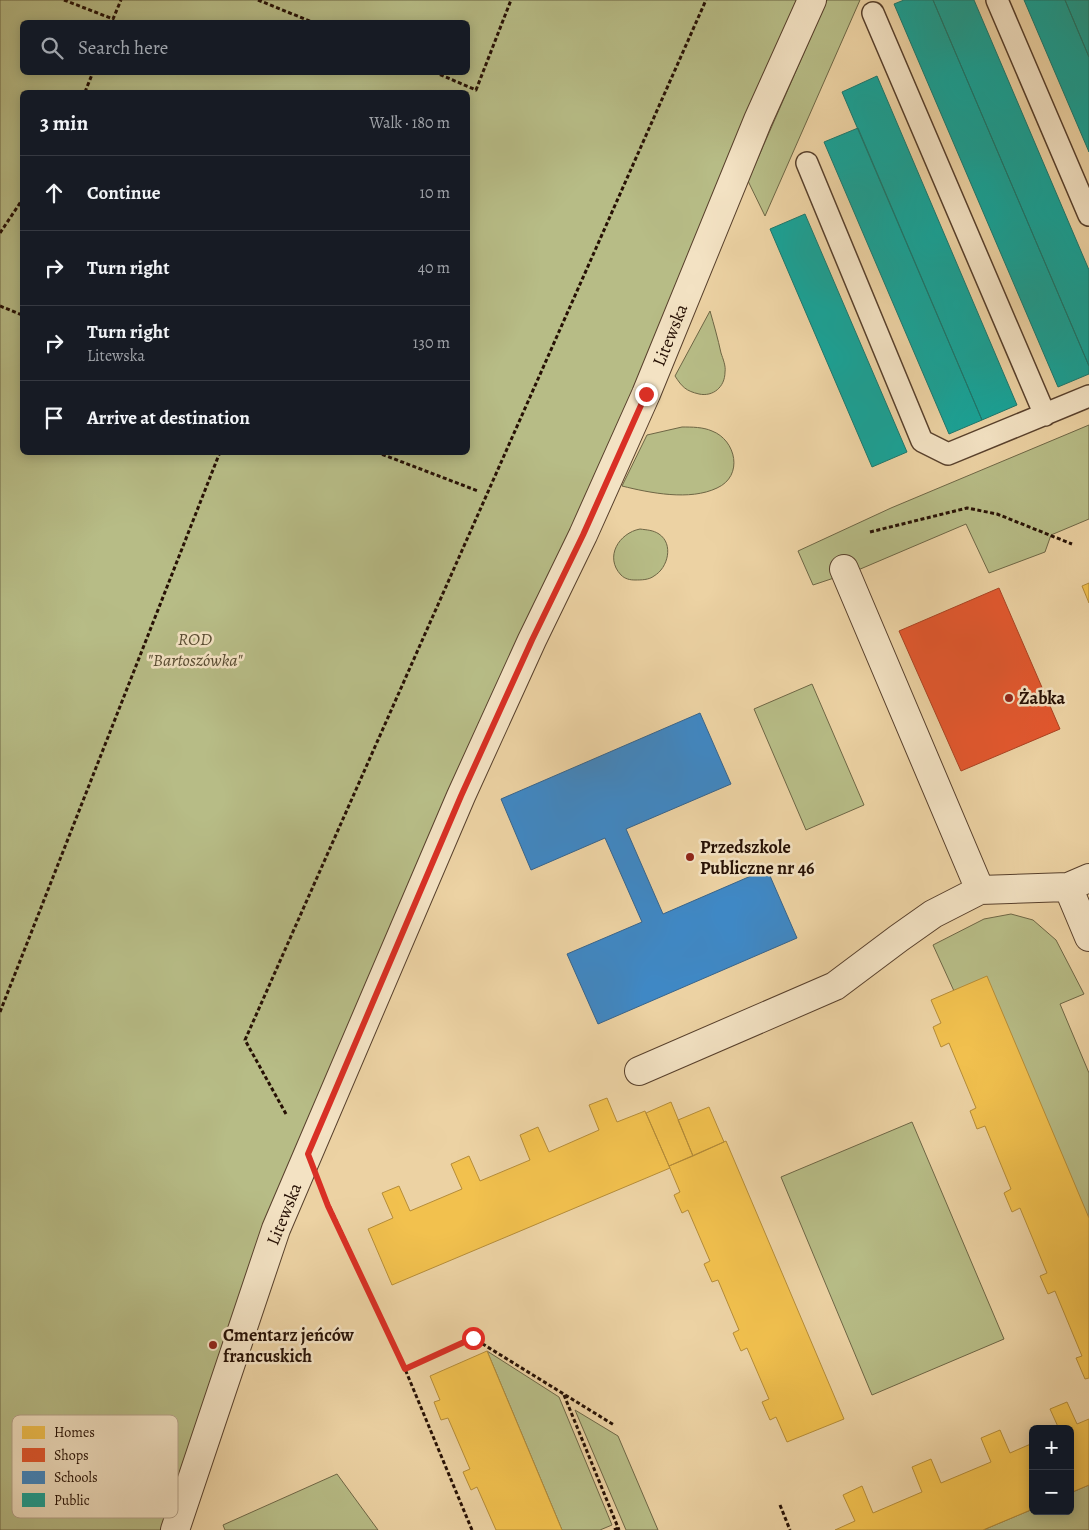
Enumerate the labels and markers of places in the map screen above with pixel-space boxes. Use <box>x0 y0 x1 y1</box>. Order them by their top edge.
place label: Żabka <box>1019 686 1065 710</box>
marker: Żabka <box>1003 692 1015 704</box>
place label: Przedszkole Publiczne nr 46 <box>700 835 815 880</box>
marker: Przedszkole Publiczne nr 46 <box>684 851 696 863</box>
place label: Cmentarz jeńców francuskich <box>223 1323 355 1368</box>
marker: Cmentarz jeńców francuskich <box>207 1339 219 1351</box>

